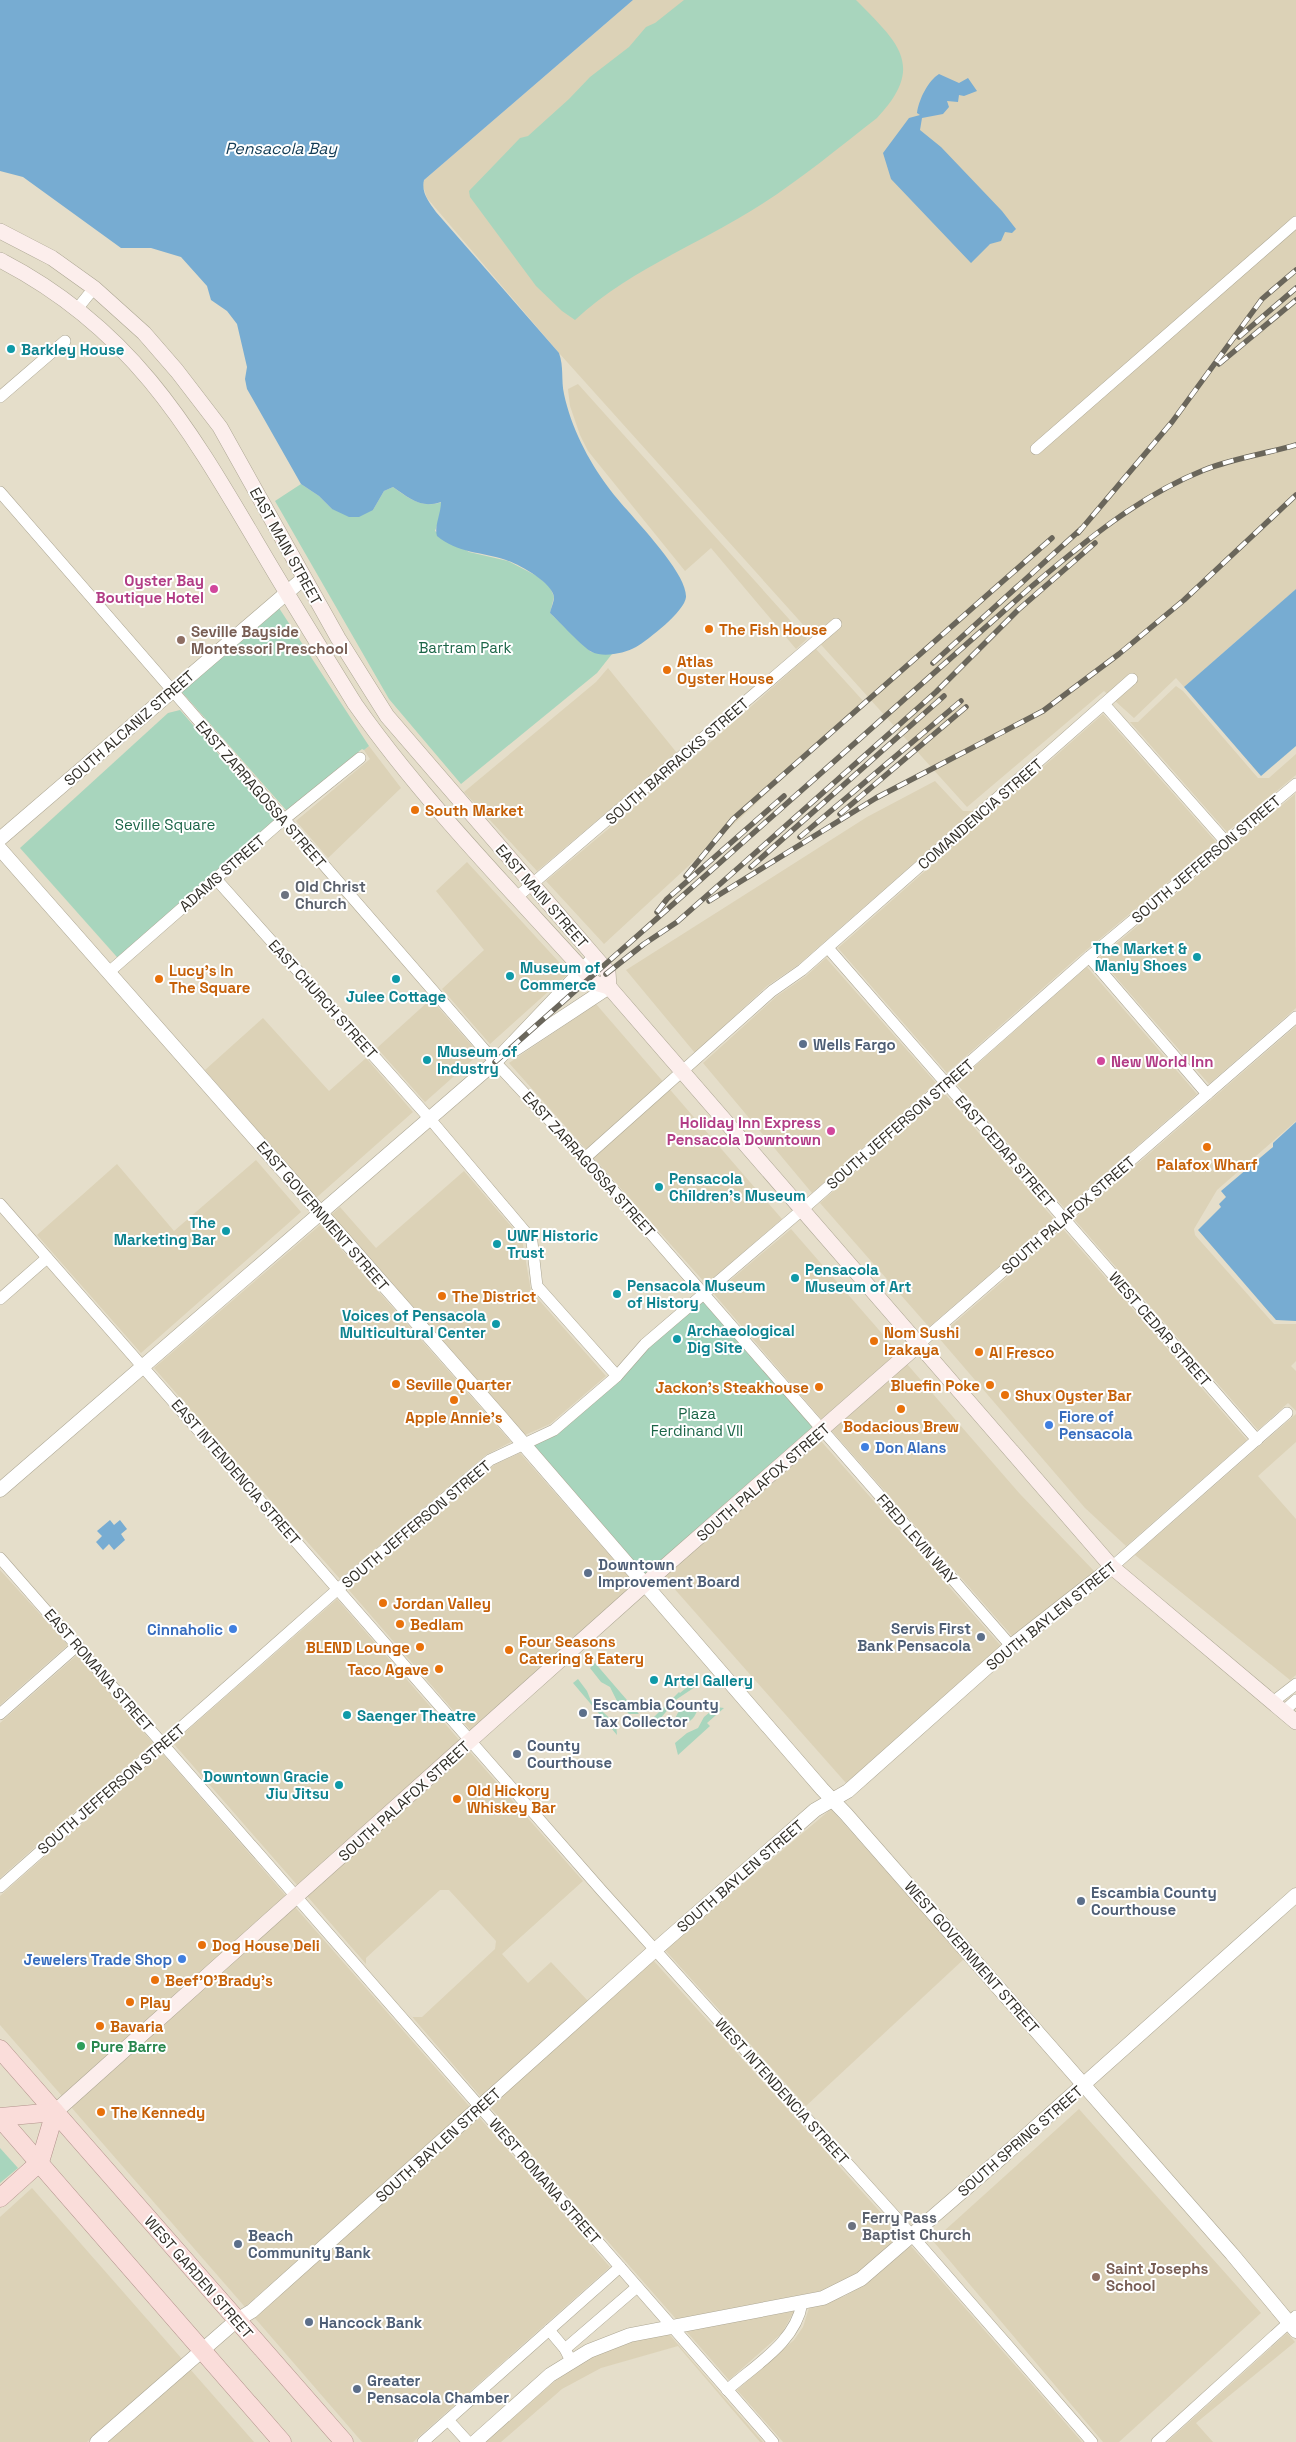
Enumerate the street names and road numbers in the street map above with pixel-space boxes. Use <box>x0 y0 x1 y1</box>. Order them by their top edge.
street label: EAST MAIN STREET <box>246 484 326 608</box>
street label: SOUTH ALCANIZ STREET <box>60 666 198 790</box>
street label: SOUTH BARRACKS STREET <box>601 693 753 828</box>
street label: EAST ZARRAGOSSA STREET <box>192 716 330 872</box>
street label: COMANDENCIA STREET <box>914 754 1047 874</box>
street label: SOUTH JEFFERSON STREET <box>1128 791 1285 927</box>
street label: ADAMS STREET <box>175 830 269 915</box>
street label: EAST MAIN STREET <box>492 840 592 952</box>
street label: EAST CHURCH STREET <box>264 935 382 1063</box>
street label: SOUTH JEFFERSON STREET <box>822 1055 978 1193</box>
street label: EAST ZARRAGOSSA STREET <box>519 1087 660 1241</box>
street label: EAST CEDAR STREET <box>951 1091 1059 1211</box>
street label: EAST GOVERNMENT STREET <box>253 1137 393 1295</box>
street label: SOUTH PALAFOX STREET <box>997 1152 1139 1278</box>
street label: WEST CEDAR STREET <box>1105 1268 1215 1390</box>
street label: EAST INTENDENCIA STREET <box>167 1395 305 1549</box>
street label: SOUTH PALAFOX STREET <box>692 1419 834 1545</box>
street label: SOUTH JEFFERSON STREET <box>338 1456 495 1592</box>
street label: FRED LEVIN WAY <box>873 1490 961 1588</box>
street label: SOUTH BAYLEN STREET <box>982 1557 1120 1674</box>
street label: EAST ROMANA STREET <box>40 1605 158 1735</box>
street label: SOUTH JEFFERSON STREET <box>33 1720 189 1858</box>
street label: SOUTH PALAFOX STREET <box>334 1737 474 1865</box>
street label: SOUTH BAYLEN STREET <box>673 1816 808 1936</box>
street label: WEST GOVERNMENT STREET <box>901 1877 1044 2037</box>
street label: WEST INTENDENCIA STREET <box>711 2014 853 2168</box>
street label: SOUTH SPRING STREET <box>954 2081 1087 2200</box>
street label: SOUTH BAYLEN STREET <box>371 2084 505 2206</box>
street label: WEST ROMANA STREET <box>485 2114 605 2248</box>
street label: WEST GARDEN STREET <box>141 2212 258 2342</box>

